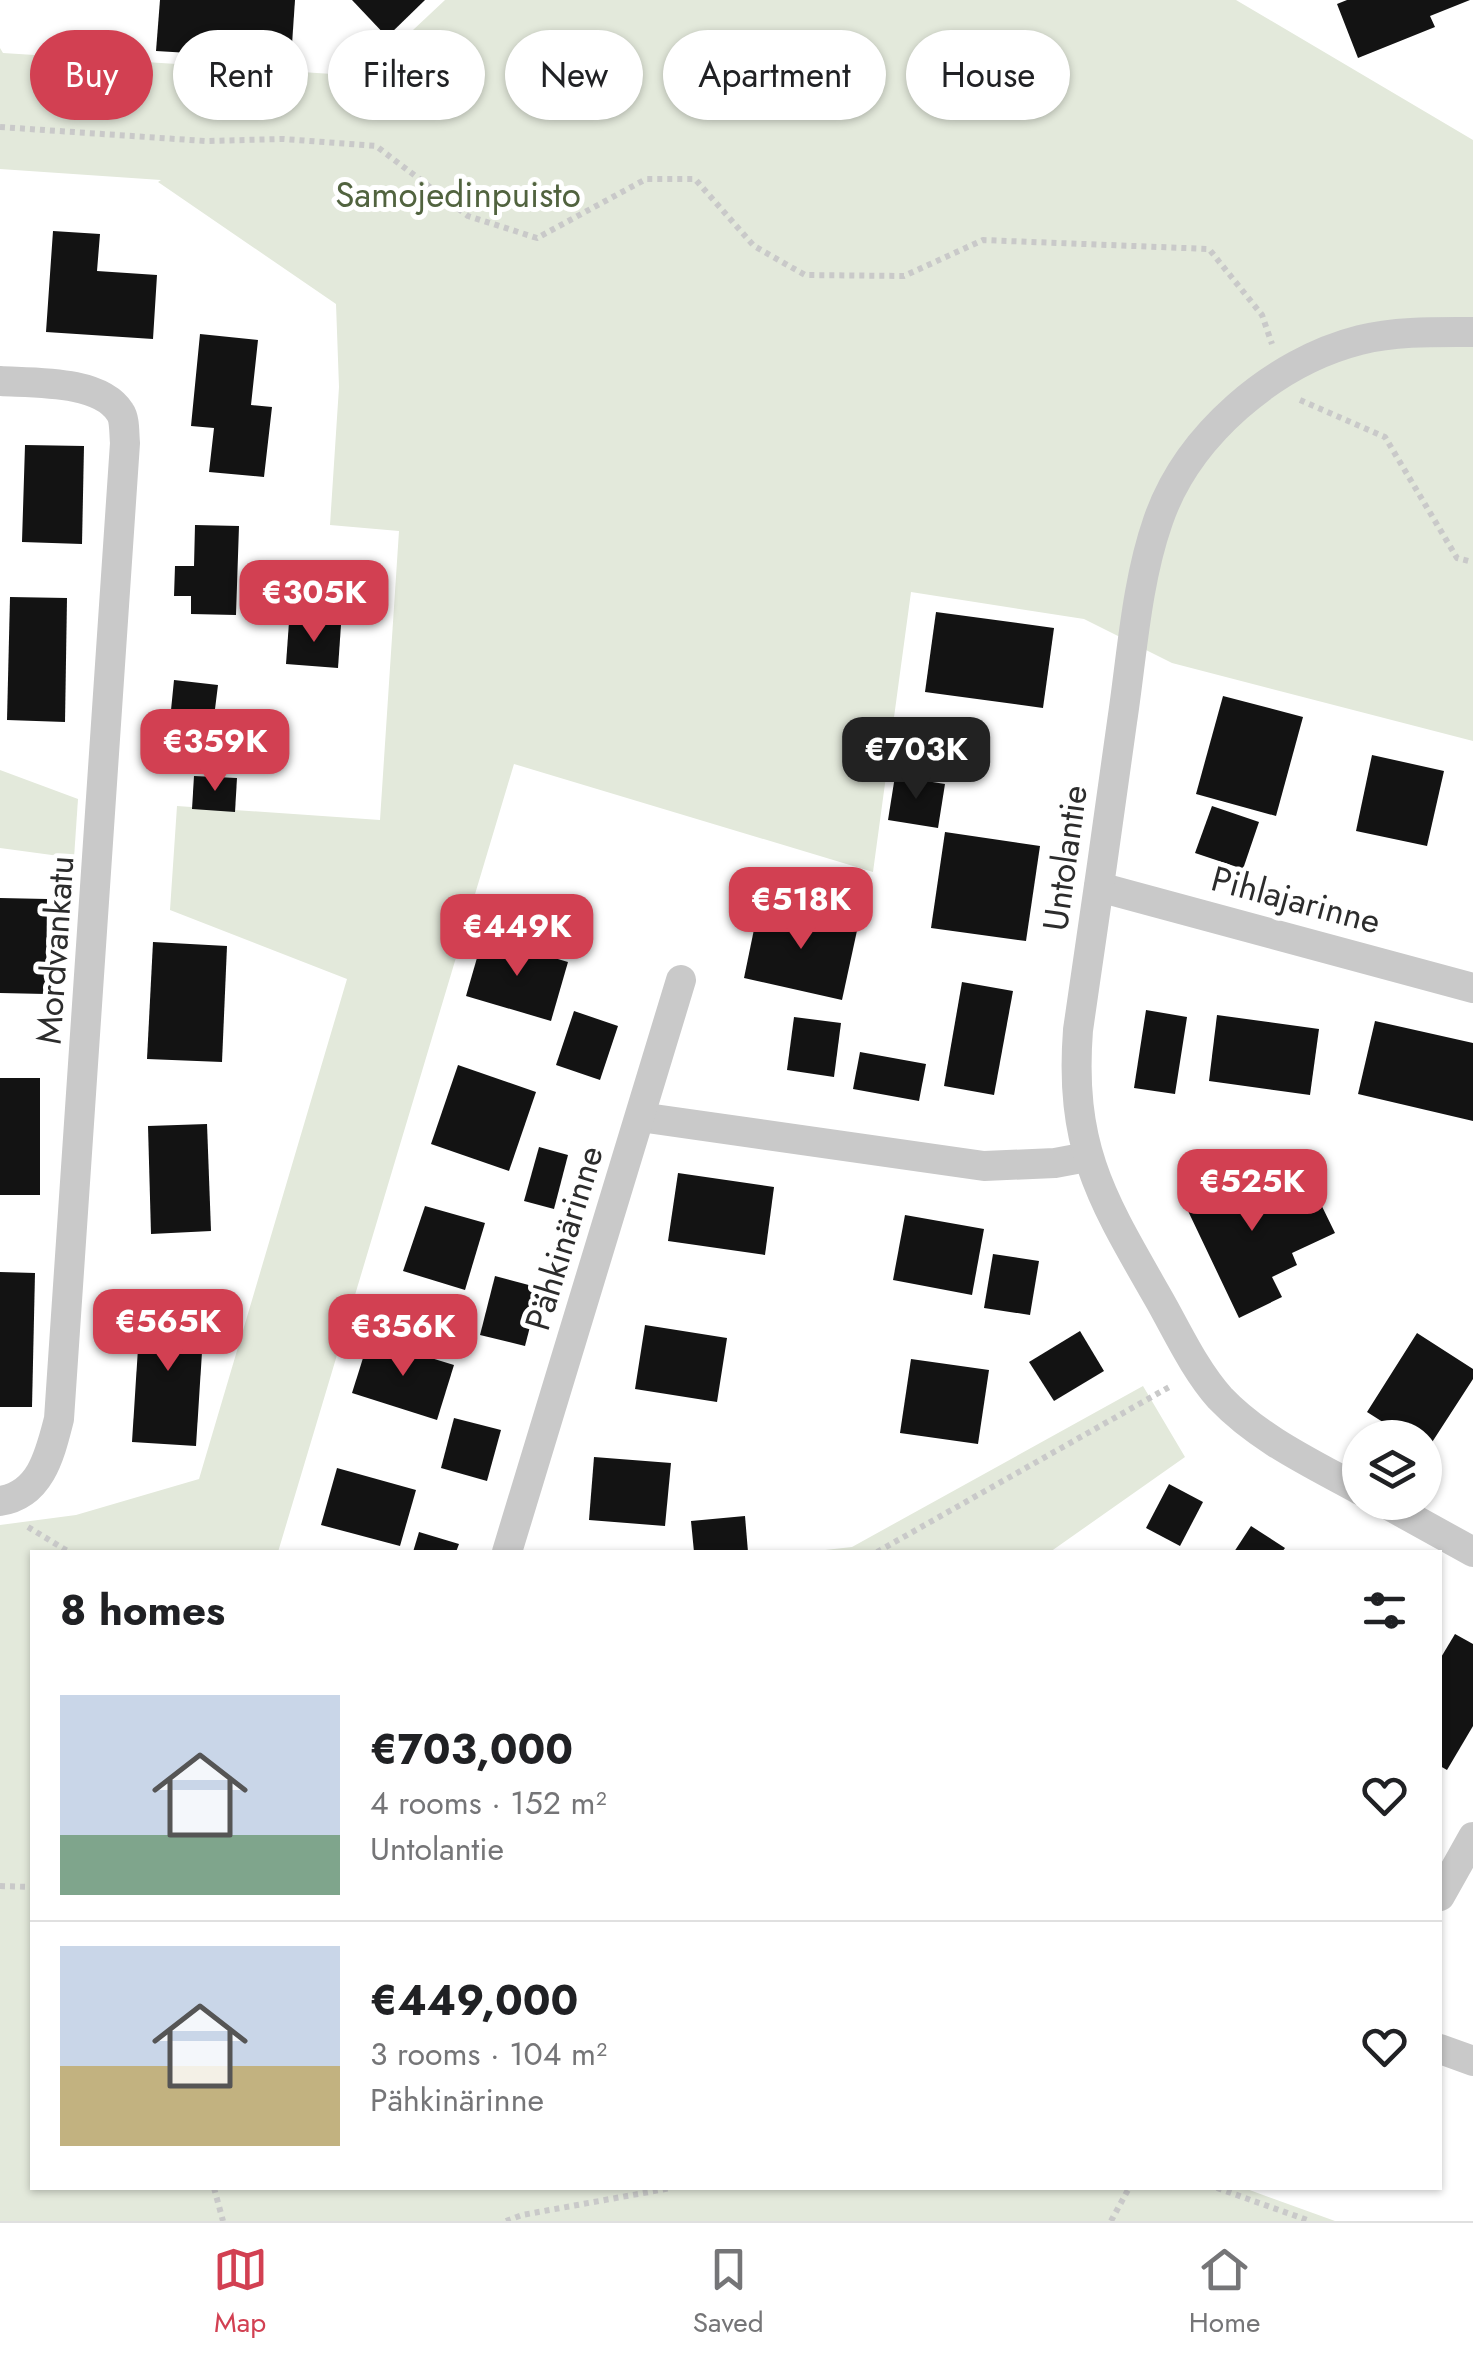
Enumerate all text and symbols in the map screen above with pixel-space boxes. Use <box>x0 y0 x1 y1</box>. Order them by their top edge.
chip: Buy <box>30 30 153 120</box>
chip: Rent <box>173 30 308 120</box>
chip: Filters <box>328 30 485 120</box>
chip: New <box>505 30 643 120</box>
chip: Apartment <box>663 30 886 120</box>
chip: House <box>906 30 1070 120</box>
park label: Samojedinpuisto <box>335 170 581 220</box>
pin: €305K <box>244 560 384 645</box>
text: €305K <box>261 569 367 615</box>
pin: €359K <box>145 709 285 794</box>
pin: €703K <box>846 717 986 802</box>
text: €359K <box>162 718 268 764</box>
text: €703K <box>864 726 968 772</box>
street label: Untolantie <box>1030 782 1100 934</box>
street label: Pihlajarinne <box>1206 853 1386 947</box>
street label: Mordvankatu <box>23 854 87 1046</box>
pin: €518K <box>731 867 871 952</box>
text: €518K <box>751 876 851 922</box>
pin: €449K <box>447 894 587 979</box>
text: €449K <box>462 903 572 949</box>
street label: Pähkinärinne <box>512 1140 616 1336</box>
pin: €525K <box>1182 1149 1322 1234</box>
text: €525K <box>1199 1158 1305 1204</box>
pin: €565K <box>98 1289 238 1374</box>
pin: €356K <box>333 1294 473 1379</box>
text: €565K <box>115 1298 221 1344</box>
text: €356K <box>350 1303 456 1349</box>
map controls <box>1342 1420 1442 1520</box>
button: layers <box>1342 1420 1442 1520</box>
text: 8 homes <box>60 1580 225 1641</box>
icon: filters <box>1357 1583 1412 1638</box>
text: €703,000 <box>370 1719 573 1780</box>
icon: home <box>140 1735 260 1855</box>
icon: heart <box>1357 1768 1412 1823</box>
text: 4 rooms · 152 m² <box>370 1780 607 1826</box>
text: Untolantie <box>370 1826 504 1872</box>
text: €449,000 <box>370 1970 578 2031</box>
icon: home <box>140 1986 260 2106</box>
icon: heart <box>1357 2019 1412 2074</box>
text: 3 rooms · 104 m² <box>370 2031 607 2077</box>
text: Pähkinärinne <box>370 2077 544 2123</box>
tab: Map <box>213 2242 268 2343</box>
tab: Saved <box>693 2242 764 2343</box>
tab: Home <box>1189 2242 1260 2343</box>

